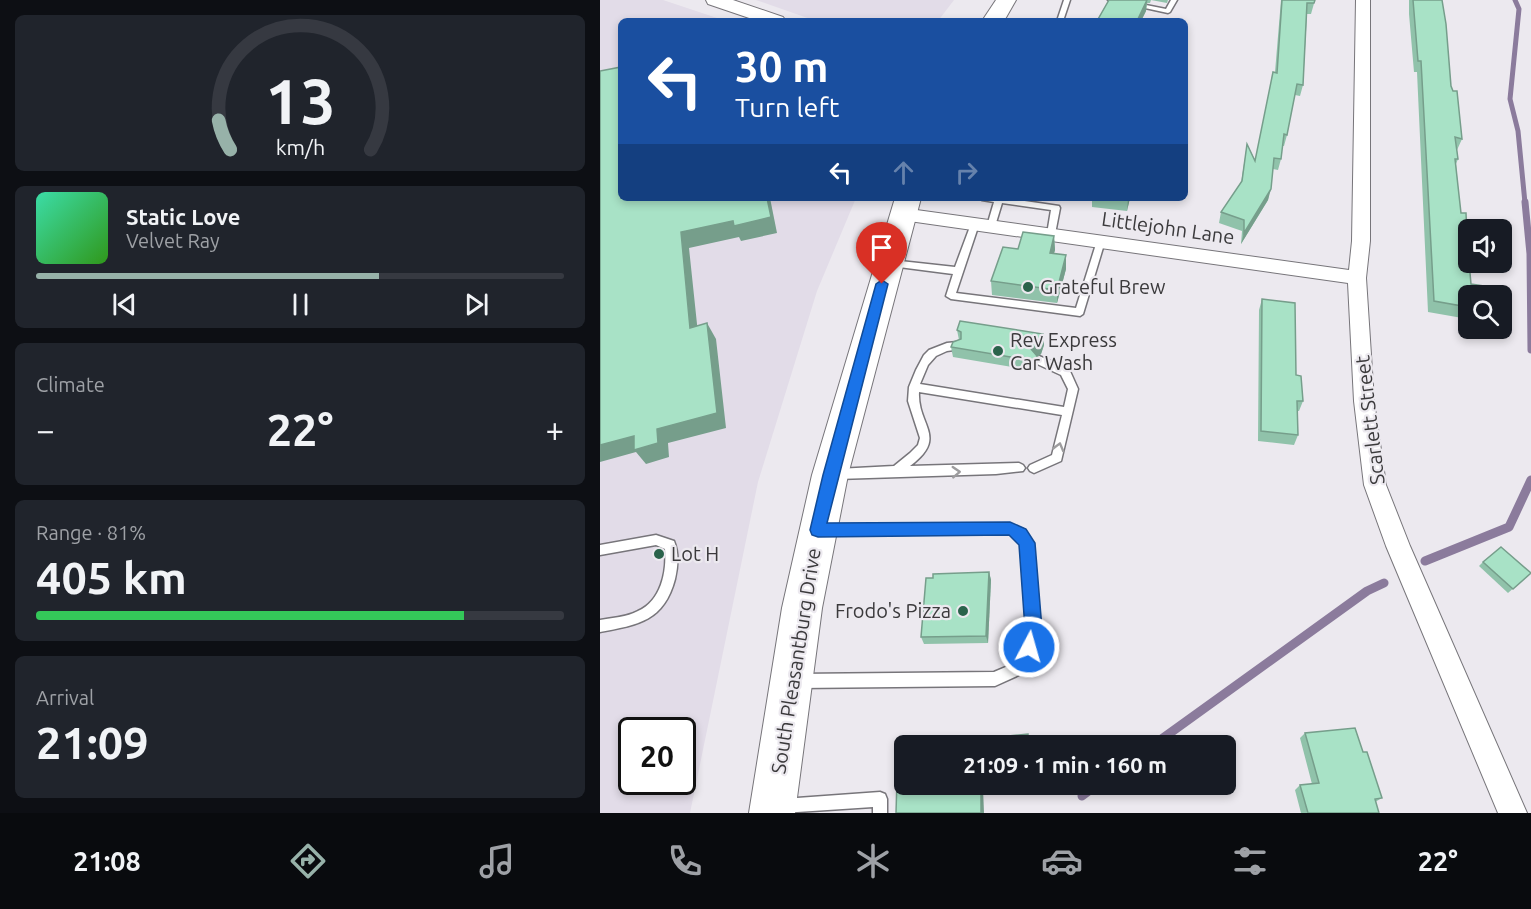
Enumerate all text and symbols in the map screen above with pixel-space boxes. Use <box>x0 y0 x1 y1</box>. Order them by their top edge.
icon: left <box>636 42 714 120</box>
text: 30 m <box>735 43 829 90</box>
text: 13 <box>265 66 335 136</box>
text: Turn left <box>735 92 839 122</box>
text: km/h <box>275 135 325 159</box>
icon: left <box>824 156 857 189</box>
icon: ahead <box>887 156 920 189</box>
icon: right <box>950 156 983 189</box>
text: Static Love <box>126 204 241 229</box>
street label: Littlejohn Lane <box>1100 207 1236 248</box>
map controls <box>1458 219 1512 339</box>
button: sound <box>1458 219 1512 273</box>
pin <box>856 222 907 284</box>
text: Velvet Ray <box>126 229 220 252</box>
icon: arrive <box>865 231 898 264</box>
place label: Grateful Brew <box>1040 275 1166 298</box>
marker: Grateful Brew <box>1021 280 1035 294</box>
button: search <box>1458 285 1512 339</box>
icon: previous <box>108 288 141 321</box>
icon: pause <box>284 288 317 321</box>
icon: next <box>460 288 493 321</box>
place label: Rev Express Car Wash <box>1010 328 1117 374</box>
marker: Rev Express Car Wash <box>991 344 1005 358</box>
street label: Scarlett Street <box>1350 354 1389 486</box>
text: Climate <box>36 373 105 396</box>
text: 22° <box>267 404 333 455</box>
text: − <box>36 411 55 448</box>
text: + <box>545 411 564 448</box>
one-way arrow <box>1052 442 1065 452</box>
one-way arrow <box>951 465 960 478</box>
text: Range · 81% <box>36 521 146 544</box>
place label: Lot H <box>671 542 719 565</box>
street label: South Pleasantburg Drive <box>766 546 825 775</box>
marker: Lot H <box>652 547 666 561</box>
text: 405 km <box>36 552 187 603</box>
place label: Frodo's Pizza <box>835 599 951 622</box>
marker: Frodo's Pizza <box>956 604 970 618</box>
position arrow <box>997 615 1061 679</box>
text: Arrival <box>36 686 94 709</box>
text: 21:09 <box>36 717 149 768</box>
speed limit sign: 20 <box>618 717 696 795</box>
text: 21:09 · 1 min · 160 m <box>963 752 1167 777</box>
icon: directions <box>287 840 329 882</box>
icon: music <box>476 840 518 882</box>
icon: phone <box>664 840 706 882</box>
icon: climate <box>852 840 894 882</box>
icon: car <box>1041 840 1083 882</box>
icon: filters <box>1229 840 1271 882</box>
text: 21:08 <box>73 846 141 876</box>
text: 22° <box>1418 846 1458 876</box>

